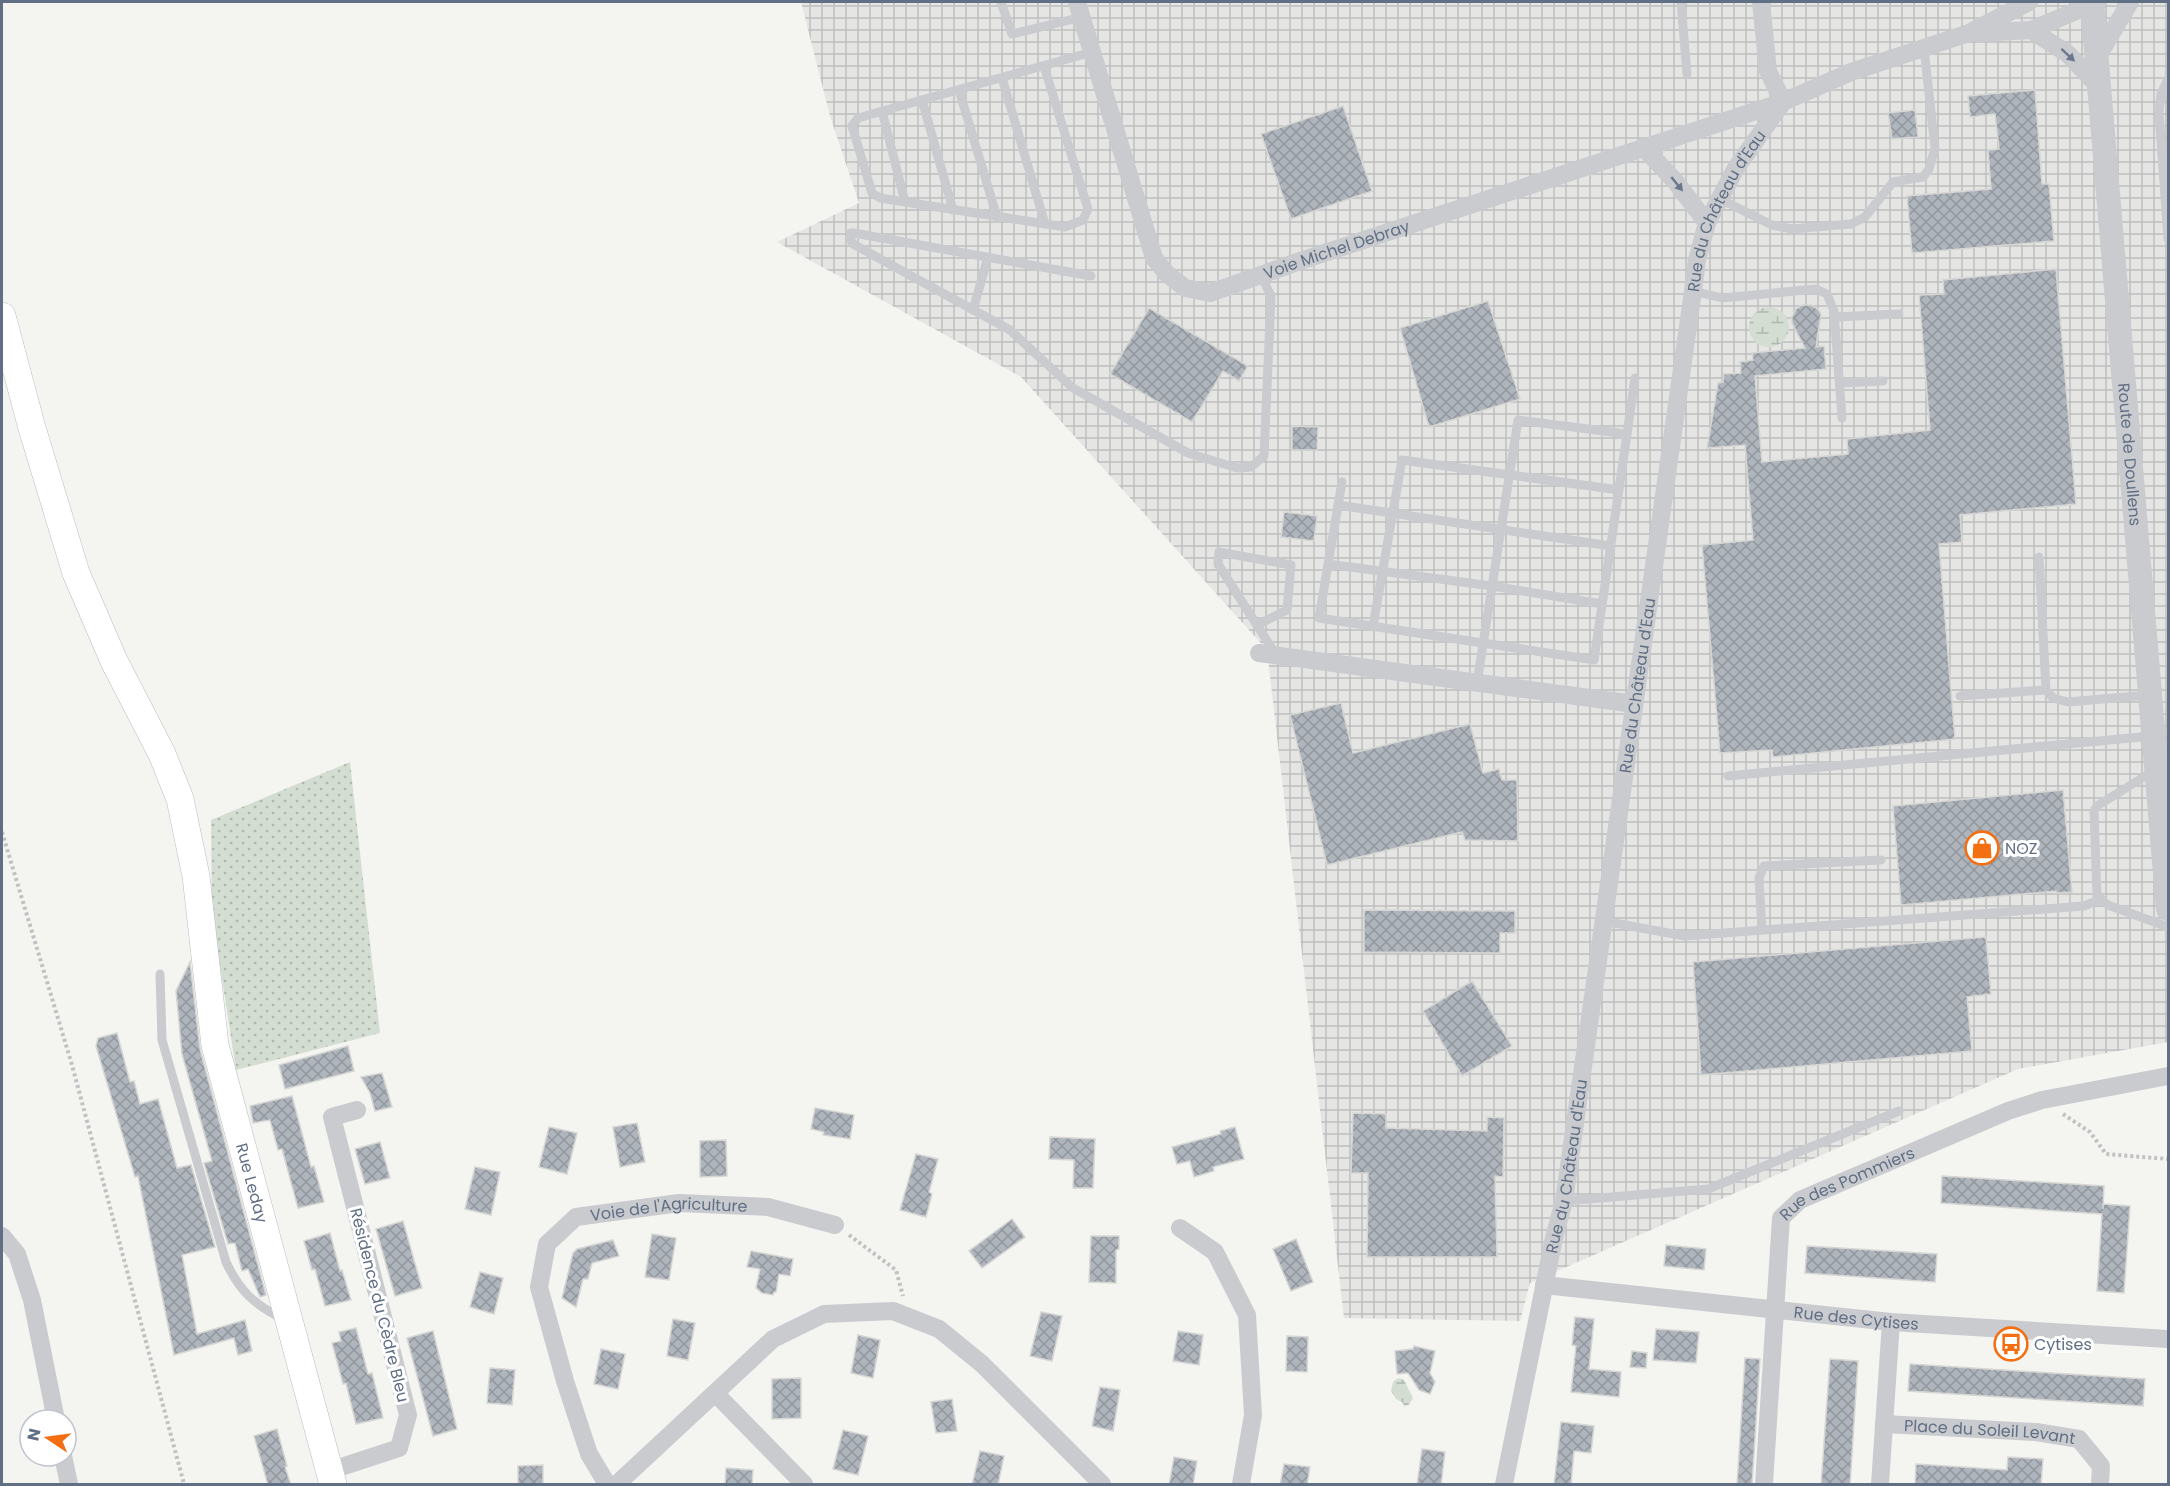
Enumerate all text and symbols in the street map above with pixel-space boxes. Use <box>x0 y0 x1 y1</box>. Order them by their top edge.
one-way arrow <box>2061 48 2076 62</box>
street label: Rue du Château d'Eau <box>1682 126 1771 293</box>
one-way arrow <box>1670 176 1683 192</box>
street label: Voie Michel Debray <box>1260 215 1413 285</box>
street label: Route de Doullens <box>2112 382 2147 527</box>
street label: Rue du Château d'Eau <box>1614 596 1661 775</box>
shop icon: NOZ <box>1964 830 2000 866</box>
place label: NOZ <box>2005 837 2037 860</box>
street label: Rue du Château d'Eau <box>1540 1078 1593 1255</box>
street label: Rue Leday <box>230 1141 273 1226</box>
street label: Rue des Pommiers <box>1774 1141 1918 1226</box>
street label: Voie de l'Agriculture <box>589 1192 748 1227</box>
street label: Résidence du Cèdre Bleu <box>344 1206 415 1405</box>
street label: Rue des Cytises <box>1793 1301 1919 1336</box>
bus stop icon: Cytises <box>1993 1326 2029 1362</box>
place label: Cytises <box>2034 1333 2092 1356</box>
north arrow <box>18 1408 78 1468</box>
street label: Place du Soleil Levant <box>1903 1414 2077 1450</box>
text: N <box>21 1426 46 1443</box>

